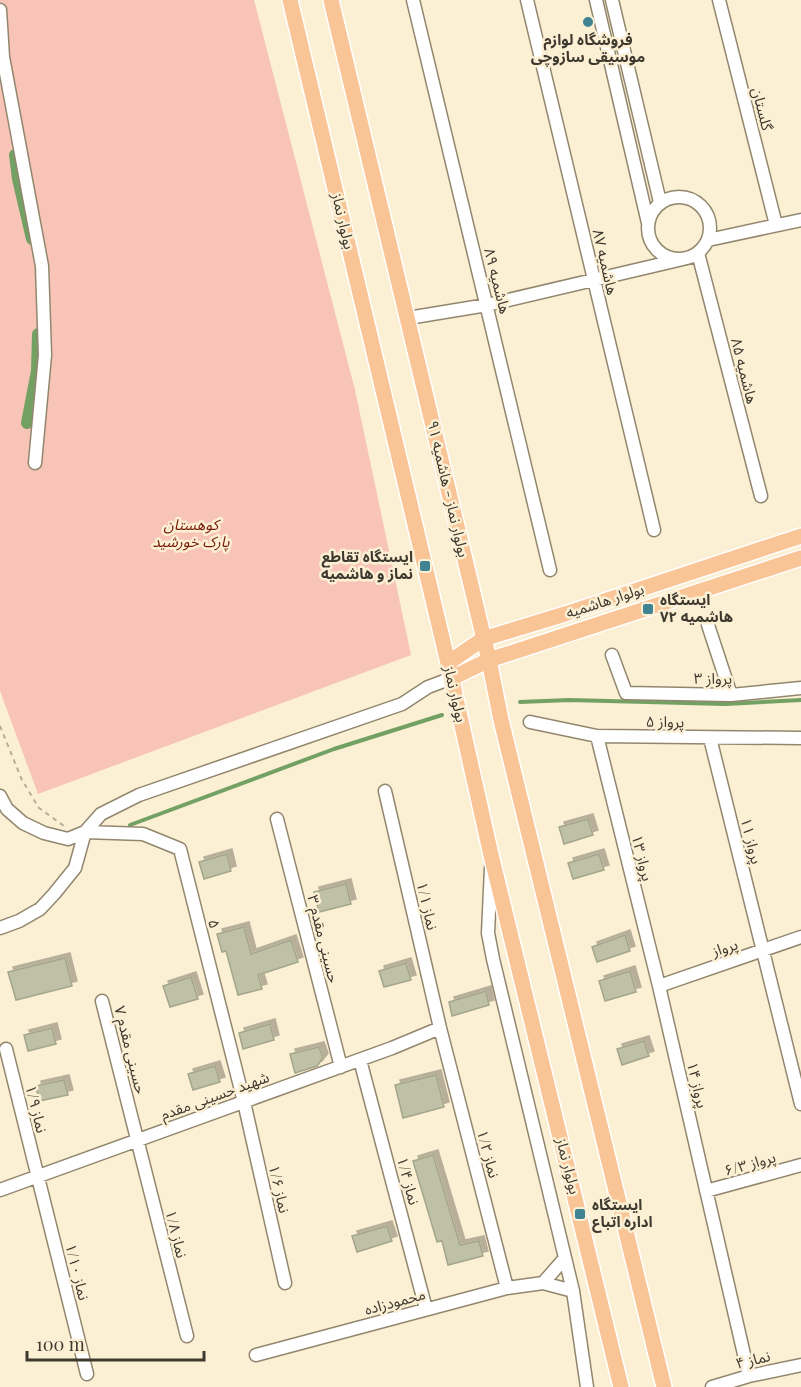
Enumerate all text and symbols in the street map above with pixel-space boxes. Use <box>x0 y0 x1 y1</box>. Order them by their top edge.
marker: فروشگاه لوازم موسیقی سازوچی <box>581 15 595 29</box>
place label: فروشگاه لوازم موسیقی سازوچی <box>531 29 645 67</box>
street label: گلستان <box>748 85 778 133</box>
street label: بولوار نماز <box>328 190 360 251</box>
street label: هاشمیه ۸۷ <box>589 227 623 297</box>
street label: هاشمیه ۸۹ <box>480 246 516 316</box>
street label: هاشمیه ۸۵ <box>727 336 763 406</box>
street label: بولوار نماز - هاشمیه ۹۱ <box>424 418 474 559</box>
park label: کوهستان پارک خورشید <box>152 514 230 552</box>
place label: ایستگاه تقاطع نماز و هاشمیه <box>321 546 413 583</box>
marker: ایستگاه تقاطع نماز و هاشمیه <box>418 559 432 573</box>
street label: بولوار هاشمیه <box>563 578 646 622</box>
place label: ایستگاه هاشمیه ۷۲ <box>660 589 734 626</box>
marker: ایستگاه هاشمیه ۷۲ <box>641 602 655 616</box>
street label: بولوار نماز <box>440 663 472 724</box>
street label: پرواز ۳ <box>694 668 732 689</box>
street label: پرواز ۵ <box>646 711 684 732</box>
street label: پرواز ۱۱ <box>735 815 767 866</box>
street label: پرواز ۱۳ <box>626 832 658 883</box>
street label: نماز ۱/۱ <box>413 880 443 932</box>
street label: حسینی مقدم ۳ <box>301 893 345 985</box>
street label: ۵ <box>204 917 226 930</box>
street label: پرواز <box>708 933 741 962</box>
street label: حسینی مقدم ۷ <box>108 1004 152 1096</box>
street label: پرواز ۱۴ <box>682 1060 713 1110</box>
street label: شهید حسینی مقدم <box>158 1066 273 1126</box>
street label: نماز ۱/۹ <box>21 1083 53 1135</box>
street label: نماز ۱/۲ <box>473 1127 505 1180</box>
street label: بولوار نماز <box>552 1134 586 1196</box>
street label: پرواز ۶/۳ <box>722 1146 778 1181</box>
street label: نماز ۱/۴ <box>393 1154 425 1207</box>
street label: نماز ۱/۶ <box>265 1163 295 1215</box>
place label: ایستگاه اداره اتباع <box>592 1194 653 1233</box>
marker: ایستگاه اداره اتباع <box>573 1207 587 1221</box>
street label: نماز ۱/۸ <box>161 1208 193 1260</box>
street label: نماز ۱/۱۰ <box>61 1241 95 1302</box>
street label: محمودزاده <box>362 1283 427 1319</box>
scale bar <box>27 1324 204 1362</box>
text: 100 m <box>36 1332 85 1356</box>
street label: نماز ۴ <box>733 1345 772 1373</box>

